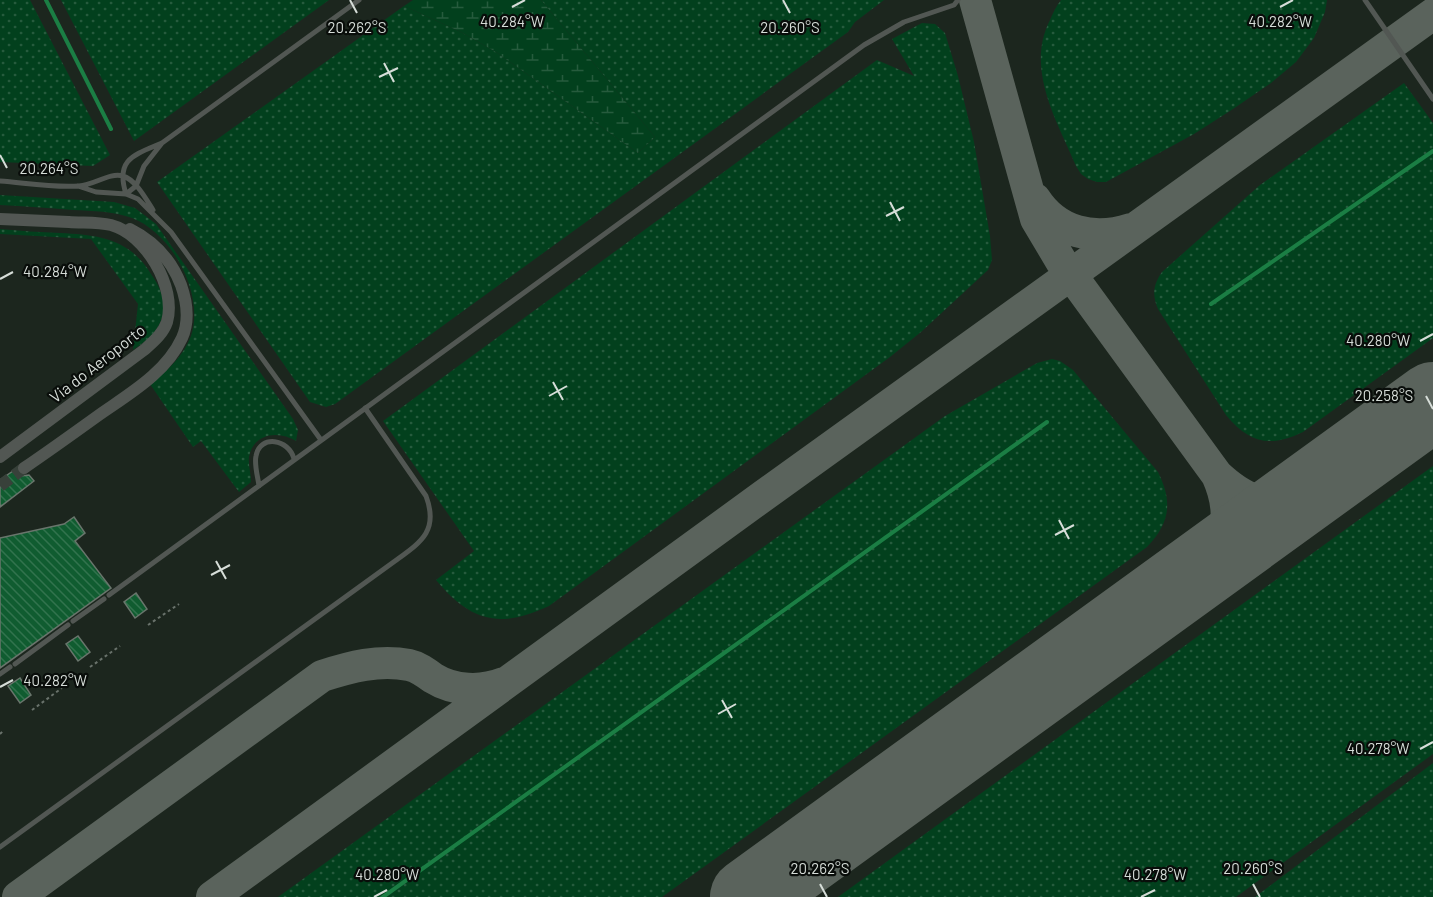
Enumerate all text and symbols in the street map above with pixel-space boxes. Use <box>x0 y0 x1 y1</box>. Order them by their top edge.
text: 40.284°W <box>480 12 544 30</box>
text: 40.282°W <box>1248 12 1312 30</box>
text: 20.262°S <box>328 18 386 36</box>
text: 20.260°S <box>760 18 820 36</box>
text: 20.264°S <box>19 159 79 177</box>
text: 40.284°W <box>23 262 87 280</box>
street label: Via do Aeroporto <box>46 320 148 406</box>
text: 40.280°W <box>1346 331 1410 349</box>
text: 20.258°S <box>1355 386 1413 404</box>
text: 40.282°W <box>23 671 87 689</box>
text: 40.278°W <box>1347 739 1409 757</box>
text: 20.262°S <box>791 859 849 877</box>
text: 20.260°S <box>1223 859 1283 877</box>
text: 40.280°W <box>355 865 419 883</box>
text: 40.278°W <box>1124 865 1186 883</box>

